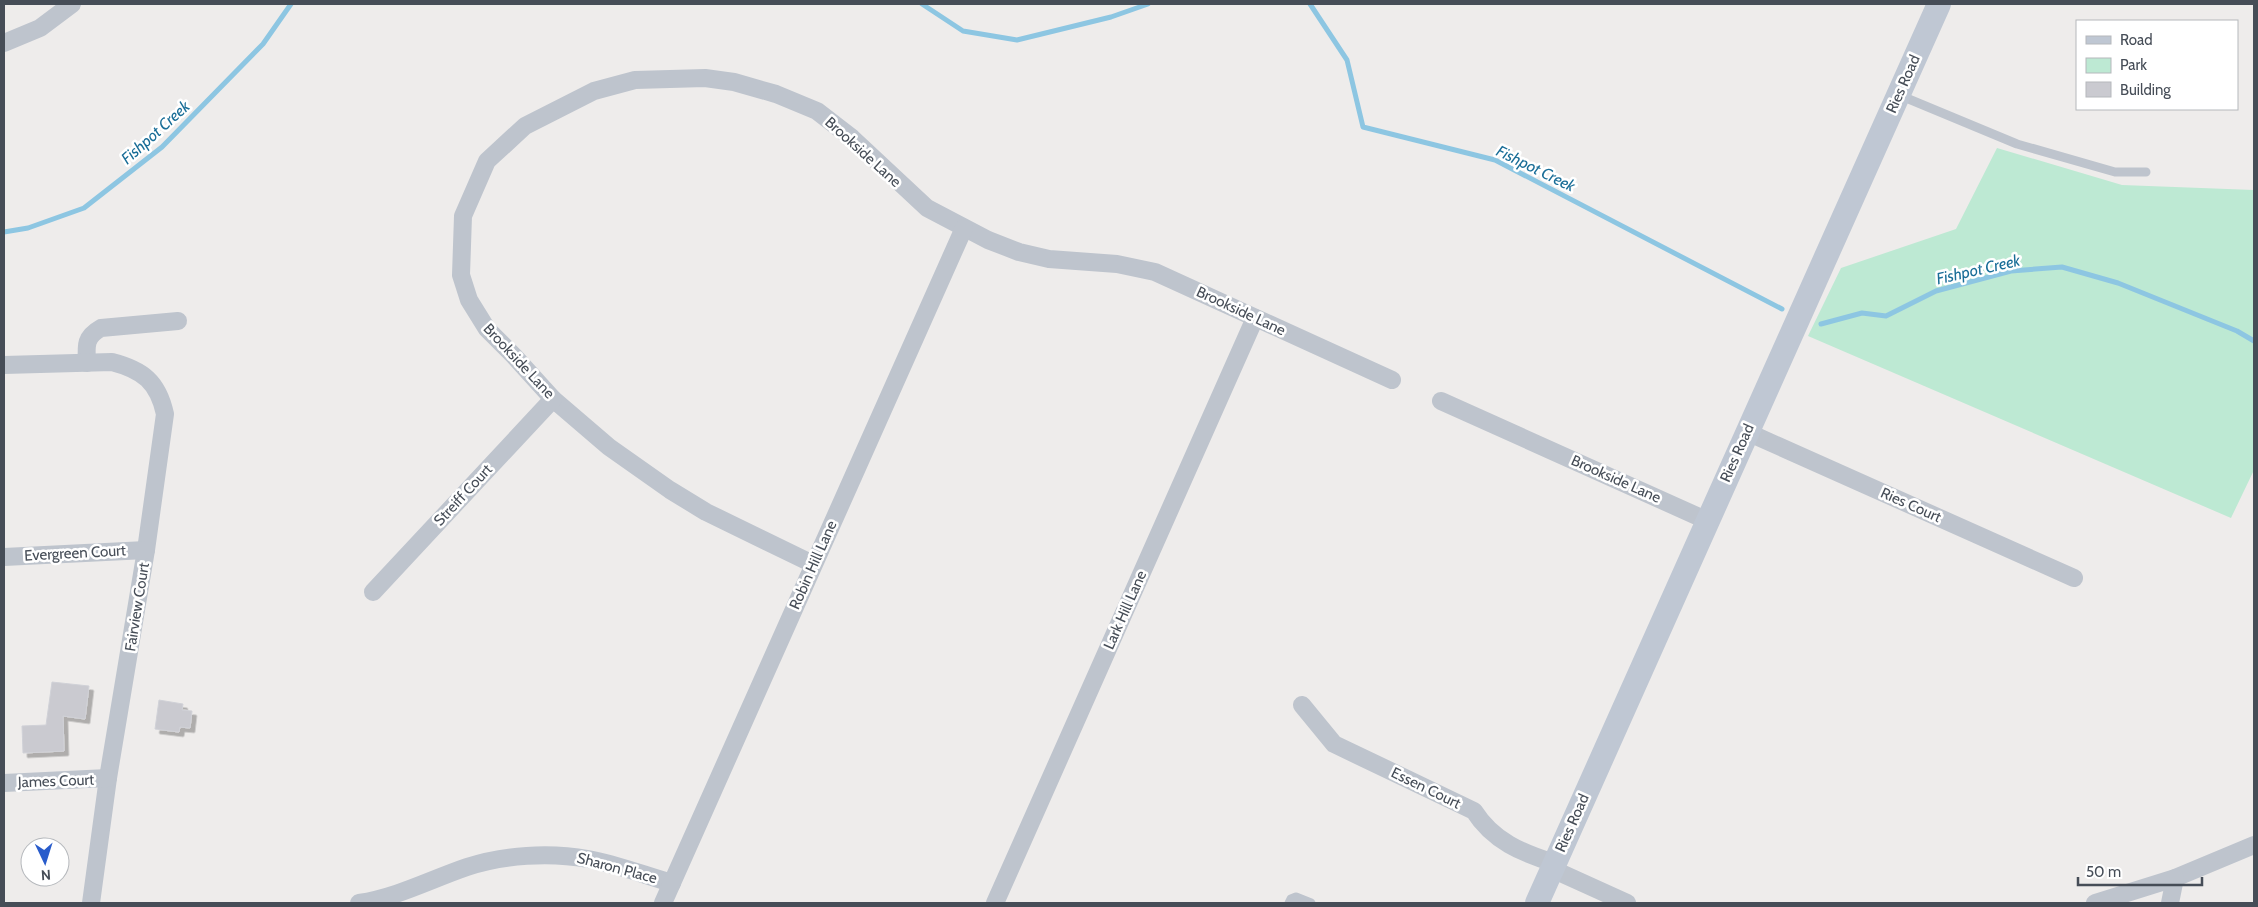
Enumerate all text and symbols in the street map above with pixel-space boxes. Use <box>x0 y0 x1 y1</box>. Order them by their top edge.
legend <box>2076 20 2238 110</box>
text: Road <box>2120 31 2153 49</box>
street label: Ries Road <box>1882 52 1924 116</box>
text: Park <box>2120 56 2147 74</box>
text: Building <box>2120 81 2171 99</box>
water label: Fishpot Creek <box>117 96 194 168</box>
street label: Brookside Lane <box>821 113 905 191</box>
water label: Fishpot Creek <box>1493 141 1579 196</box>
water label: Fishpot Creek <box>1934 250 2023 288</box>
street label: Brookside Lane <box>1194 283 1289 340</box>
street label: Brookside Lane <box>480 320 559 403</box>
street label: Ries Road <box>1716 421 1758 485</box>
street label: Brookside Lane <box>1568 451 1664 507</box>
street label: Streiff Court <box>430 461 496 529</box>
street label: Ries Court <box>1878 484 1944 526</box>
street label: Robin Hill Lane <box>785 518 841 612</box>
street label: Evergreen Court <box>24 541 126 565</box>
street label: Fairview Court <box>121 561 153 653</box>
street label: Lark Hill Lane <box>1100 567 1151 652</box>
street label: Essen Court <box>1388 763 1464 813</box>
street label: James Court <box>17 771 94 791</box>
street label: Ries Road <box>1551 791 1593 855</box>
north arrow <box>20 837 70 887</box>
street label: Sharon Place <box>575 849 659 887</box>
scale bar <box>2078 854 2202 886</box>
text: 50 m <box>2086 863 2121 881</box>
text: N <box>40 866 51 884</box>

